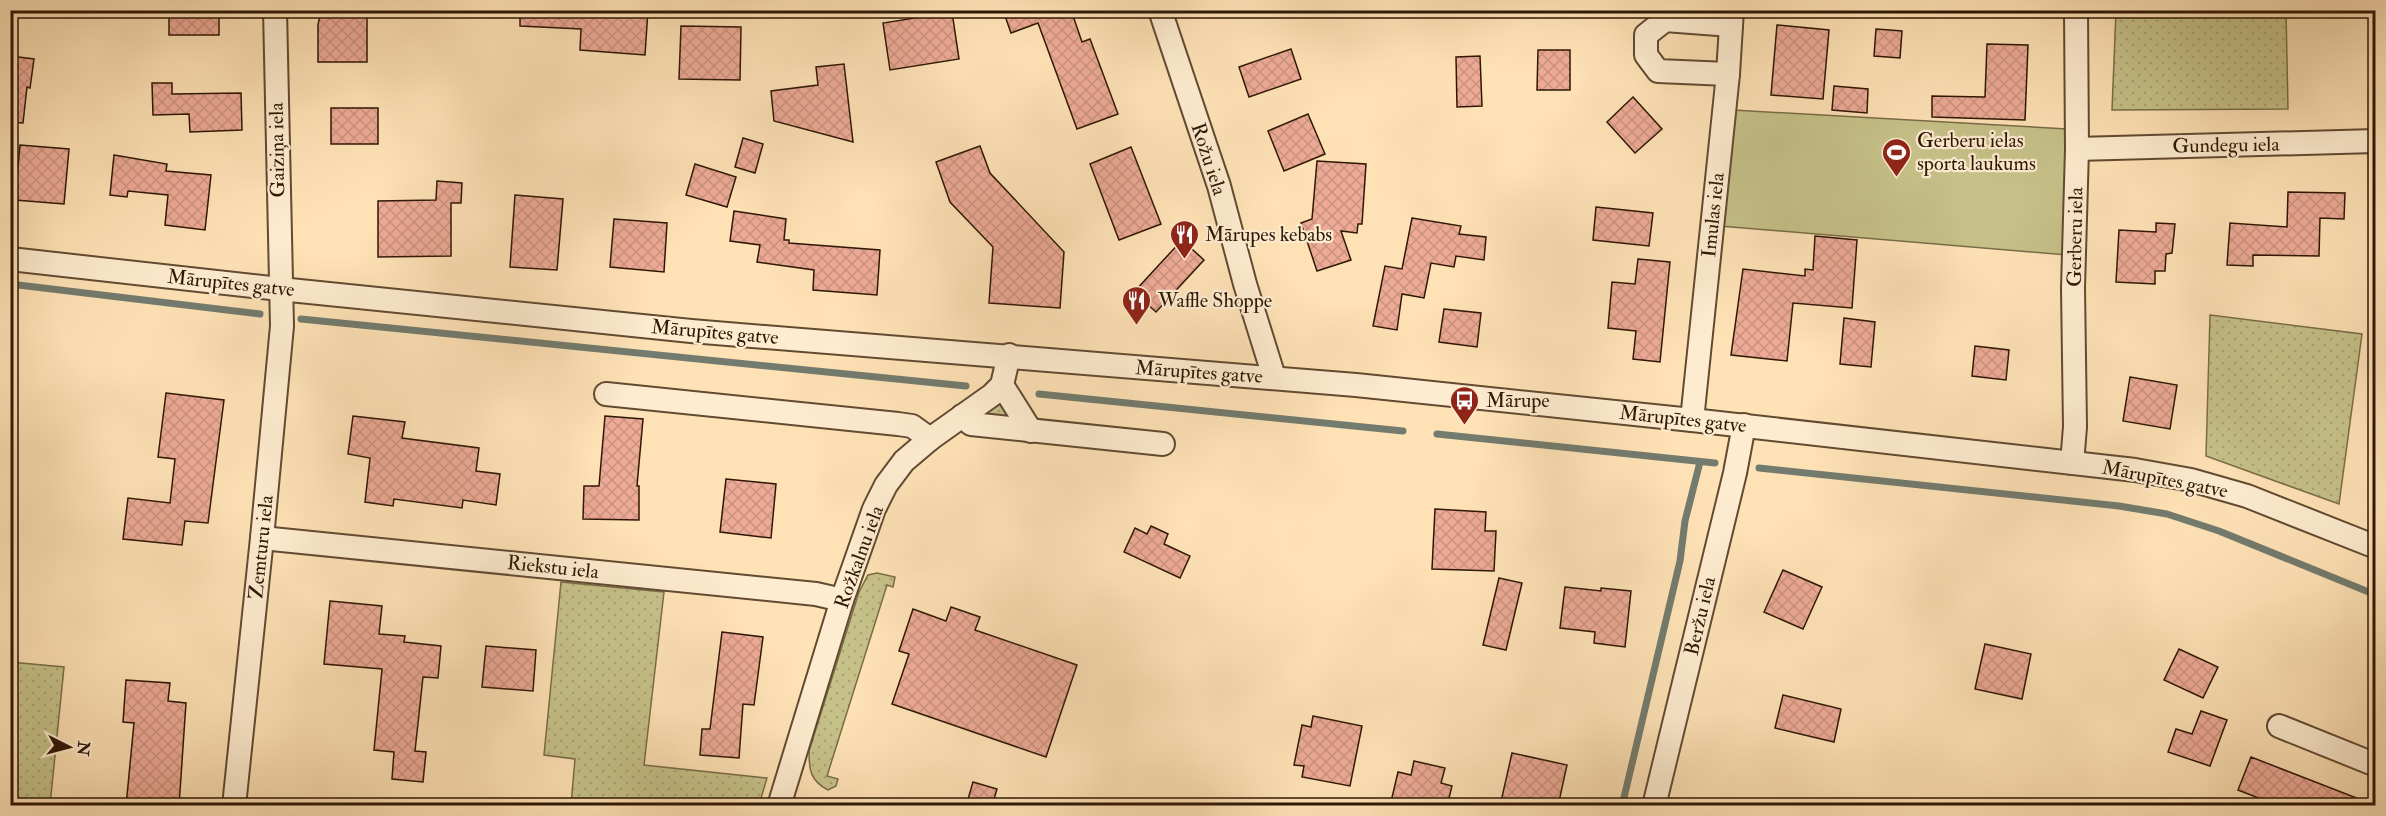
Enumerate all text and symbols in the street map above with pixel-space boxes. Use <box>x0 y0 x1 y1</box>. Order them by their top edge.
street label: Gaiziņa iela <box>264 101 290 198</box>
street label: Rožu iela <box>1186 120 1233 199</box>
place label: Gerberu ielas sporta laukums <box>1917 128 2036 177</box>
street label: Gundegu iela <box>2172 132 2281 158</box>
sports icon: Gerberu ielas sporta laukums <box>1880 136 1912 178</box>
street label: Imulas iela <box>1696 171 1730 259</box>
street label: Gerberu iela <box>2062 186 2088 287</box>
restaurant icon: Mārupes kebabs <box>1168 218 1200 260</box>
place label: Mārupes kebabs <box>1205 222 1332 248</box>
street label: Mārupītes gatve <box>166 264 296 303</box>
restaurant icon: Waffle Shoppe <box>1121 284 1153 326</box>
place label: Waffle Shoppe <box>1157 288 1272 314</box>
street label: Mārupītes gatve <box>650 314 780 351</box>
street label: Mārupītes gatve <box>1134 355 1264 390</box>
bus stop icon: Mārupe <box>1449 384 1481 426</box>
place label: Mārupe <box>1486 388 1550 414</box>
street label: Mārupītes gatve <box>1618 400 1748 439</box>
street label: Mārupītes gatve <box>2100 455 2230 504</box>
street label: Zemturu iela <box>243 493 279 600</box>
street label: Rožkalnu iela <box>829 501 889 612</box>
street label: Riekstu iela <box>506 550 601 584</box>
street label: Beržu iela <box>1679 573 1721 658</box>
north arrow <box>39 717 99 777</box>
text: N <box>72 739 94 757</box>

